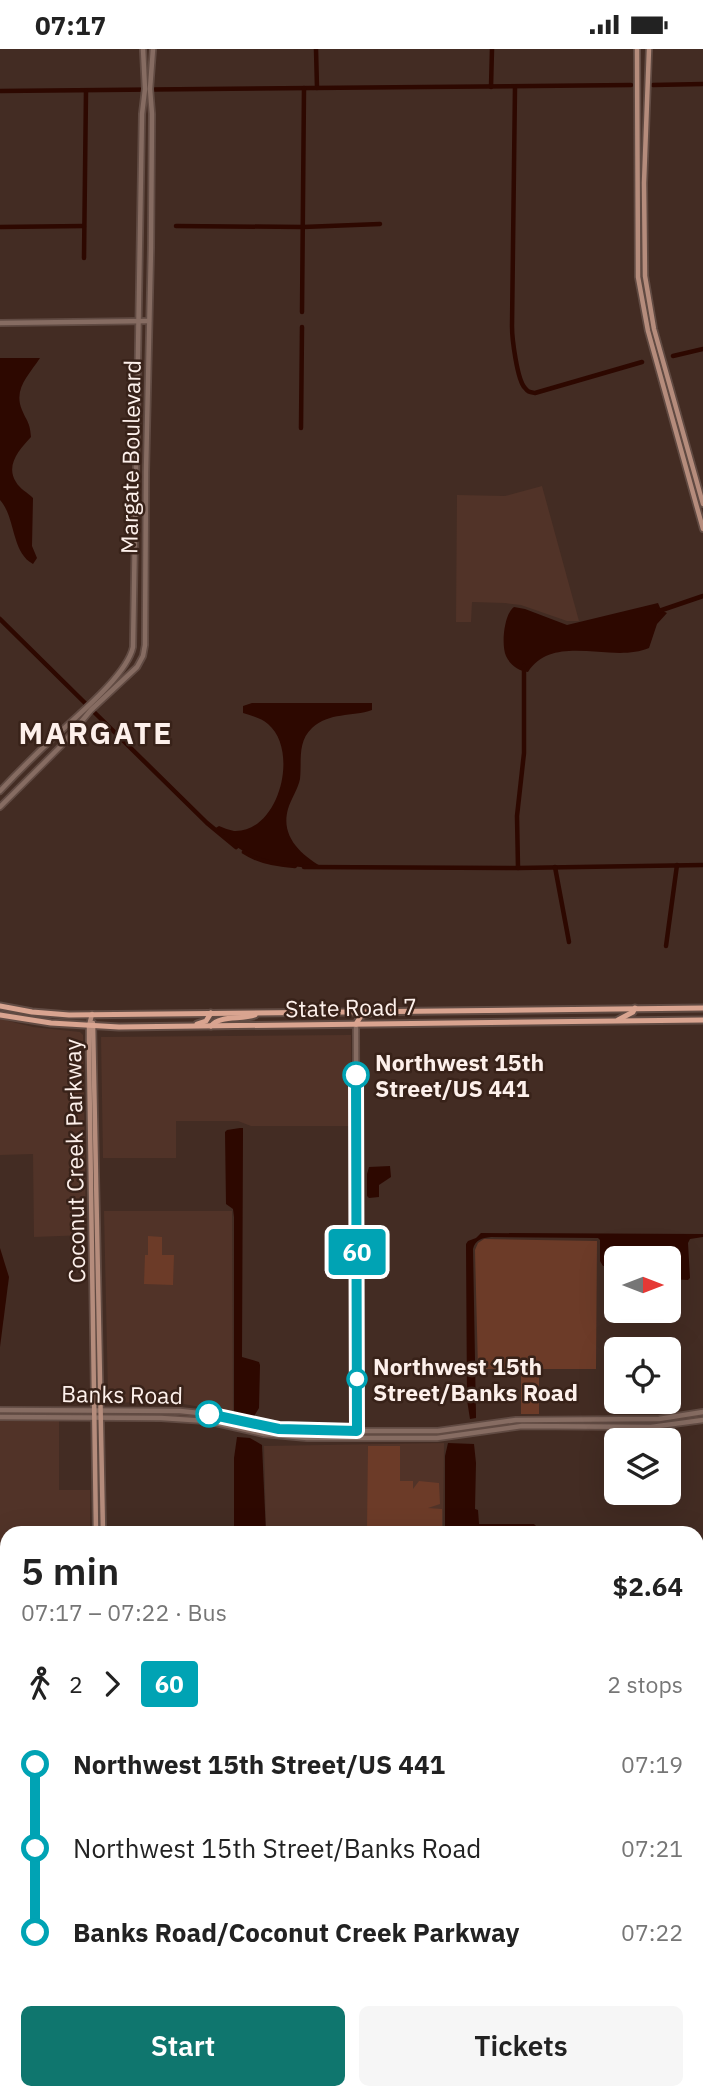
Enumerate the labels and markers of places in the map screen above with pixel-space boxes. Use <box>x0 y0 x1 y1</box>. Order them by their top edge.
place label: Northwest 15th Street/US 441 <box>375 1047 544 1103</box>
marker: Northwest 15th Street/US 441 <box>343 1062 369 1088</box>
place label: Northwest 15th Street/Banks Road <box>373 1351 578 1407</box>
marker: Northwest 15th Street/Banks Road <box>347 1369 367 1389</box>
unlabelled marker <box>196 1401 222 1427</box>

